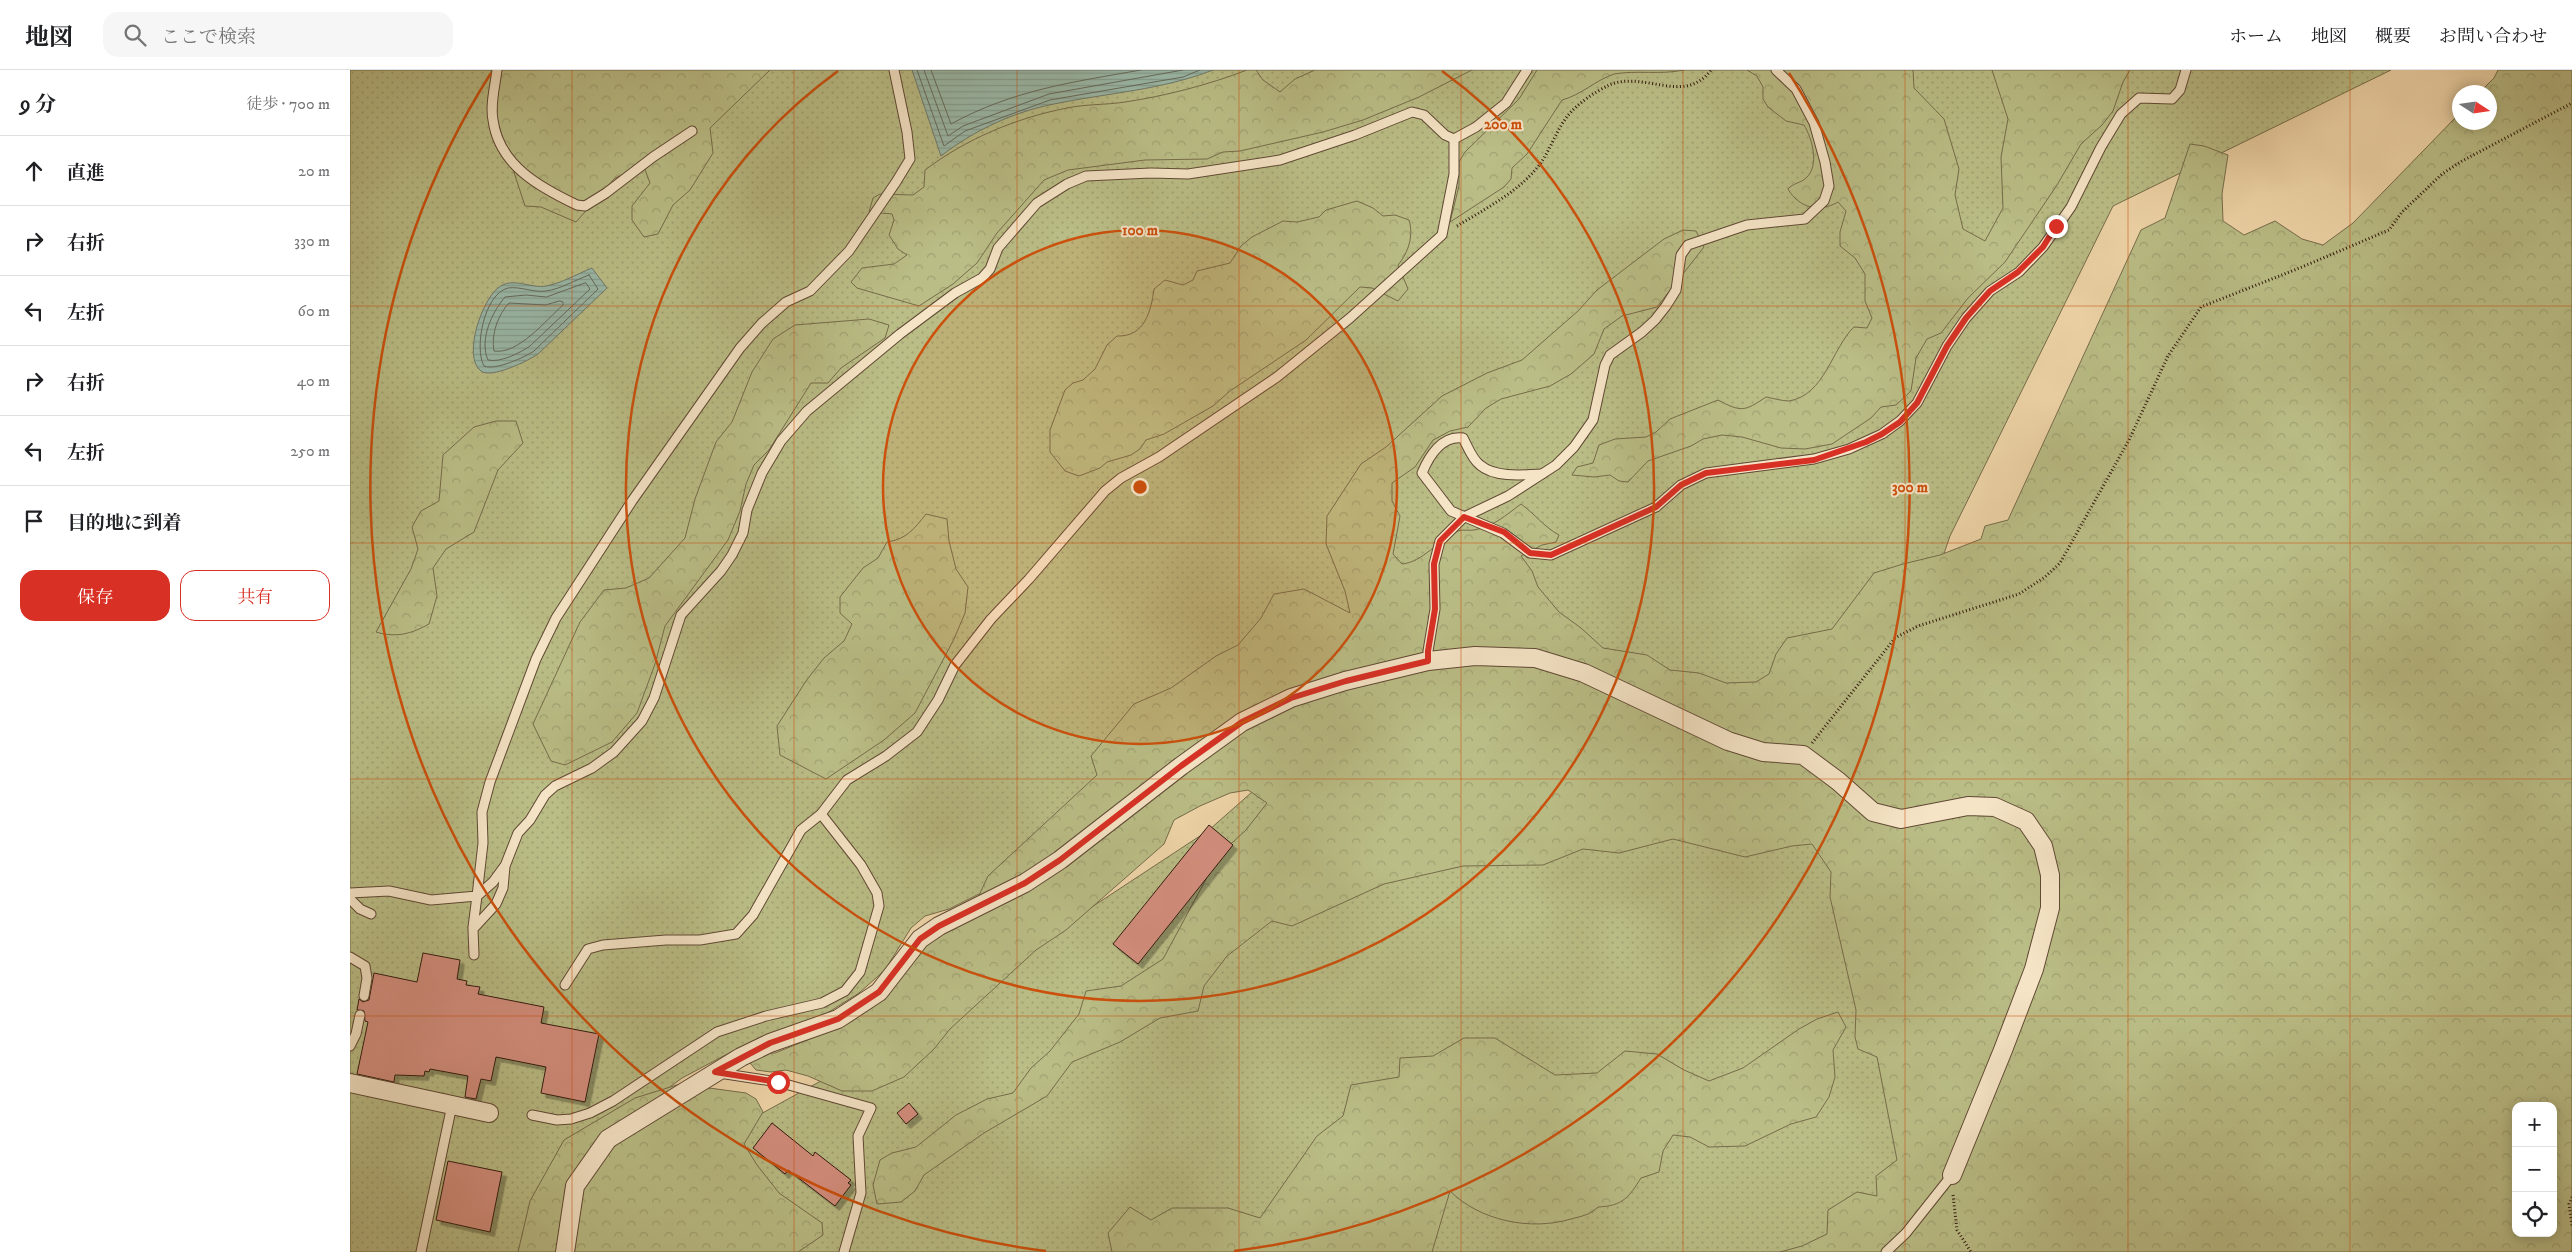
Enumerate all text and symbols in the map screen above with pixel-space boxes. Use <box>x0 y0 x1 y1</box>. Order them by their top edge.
search box <box>103 12 453 57</box>
icon: search <box>121 21 149 49</box>
text: 地図 <box>25 23 73 53</box>
text: ここで検索 <box>161 26 256 49</box>
text: ホーム <box>2229 26 2283 48</box>
text: 地図 <box>2311 26 2347 48</box>
text: 概要 <box>2375 26 2411 48</box>
text: お問い合わせ <box>2439 26 2547 48</box>
north arrow <box>2452 85 2497 130</box>
text: 9 分 <box>20 92 56 118</box>
text: 徒歩 · 700 m <box>246 94 330 114</box>
text: 200 m <box>1484 115 1523 134</box>
icon: ahead <box>20 157 48 185</box>
text: 20 m <box>298 161 330 181</box>
text: 直進 <box>67 162 105 185</box>
route end <box>2045 215 2068 238</box>
text: 100 m <box>1122 221 1159 240</box>
icon: right <box>20 227 48 255</box>
text: 330 m <box>294 231 330 251</box>
text: 右折 <box>67 232 105 255</box>
icon: left <box>20 297 48 325</box>
text: 60 m <box>298 301 330 321</box>
text: 左折 <box>67 302 105 325</box>
icon: right <box>20 367 48 395</box>
text: 40 m <box>297 371 330 391</box>
text: 右折 <box>67 372 105 395</box>
icon: left <box>20 437 48 465</box>
text: 250 m <box>290 441 330 461</box>
text: 左折 <box>67 442 105 465</box>
centre of rings <box>1131 478 1149 496</box>
text: 300 m <box>1892 478 1929 497</box>
icon: arrive <box>20 507 48 535</box>
text: 目的地に到着 <box>67 512 181 535</box>
button: 保存 <box>20 570 170 621</box>
button: 共有 <box>180 570 330 621</box>
route start <box>767 1071 790 1094</box>
map controls <box>2512 1102 2557 1237</box>
button: + <box>2512 1102 2557 1147</box>
button: − <box>2512 1147 2557 1192</box>
button: locate <box>2512 1192 2557 1237</box>

